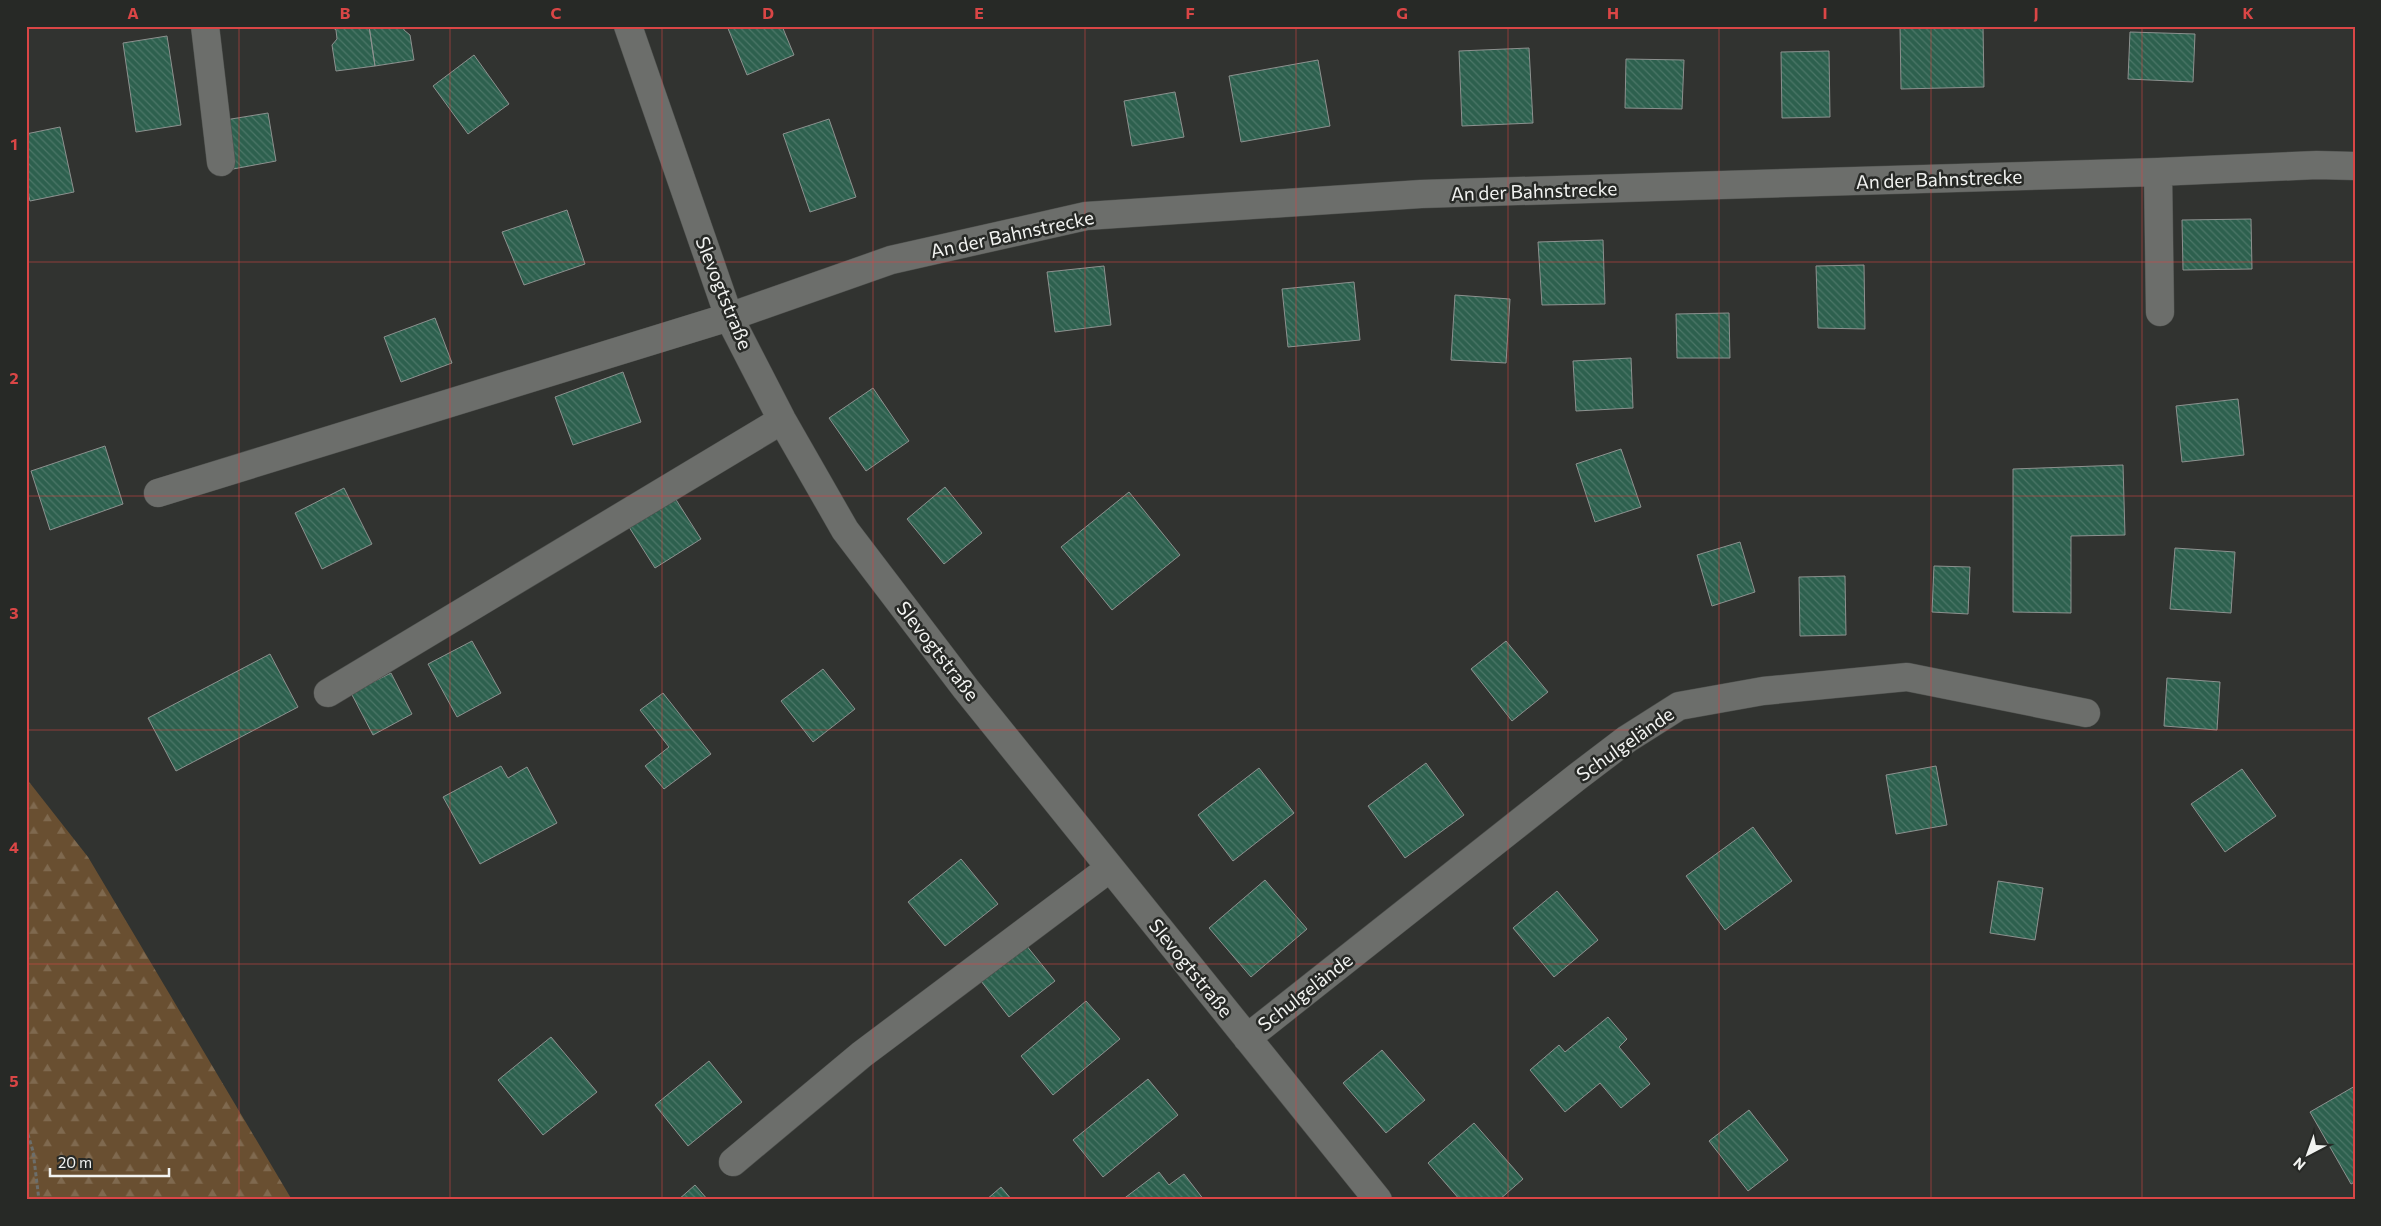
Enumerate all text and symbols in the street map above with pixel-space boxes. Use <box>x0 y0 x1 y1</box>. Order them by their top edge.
text: A <box>127 3 139 22</box>
text: B <box>340 3 351 22</box>
text: C <box>551 3 562 22</box>
text: D <box>762 3 774 22</box>
text: E <box>974 3 984 22</box>
text: F <box>1185 3 1195 22</box>
text: G <box>1396 3 1408 22</box>
text: H <box>1607 3 1619 22</box>
text: I <box>1822 3 1828 22</box>
text: J <box>2033 3 2039 22</box>
text: K <box>2242 3 2254 22</box>
text: 1 <box>10 134 18 153</box>
street label: An der Bahnstrecke <box>1855 164 2023 193</box>
street label: An der Bahnstrecke <box>1450 176 1618 205</box>
street label: An der Bahnstrecke <box>928 205 1096 262</box>
street label: Slevogtstraße <box>691 233 758 353</box>
text: 2 <box>9 368 19 387</box>
street label: Slevogtstraße <box>892 596 984 705</box>
text: 3 <box>9 603 19 622</box>
street label: Schulgelände <box>1572 702 1678 786</box>
text: 4 <box>9 837 19 856</box>
street label: Slevogtstraße <box>1145 914 1238 1021</box>
street label: Schulgelände <box>1253 948 1357 1036</box>
text: 5 <box>9 1071 19 1090</box>
north arrow <box>2284 1128 2334 1178</box>
scale bar <box>50 1146 169 1178</box>
text: 20 m <box>58 1153 92 1171</box>
text: N <box>2290 1154 2309 1174</box>

